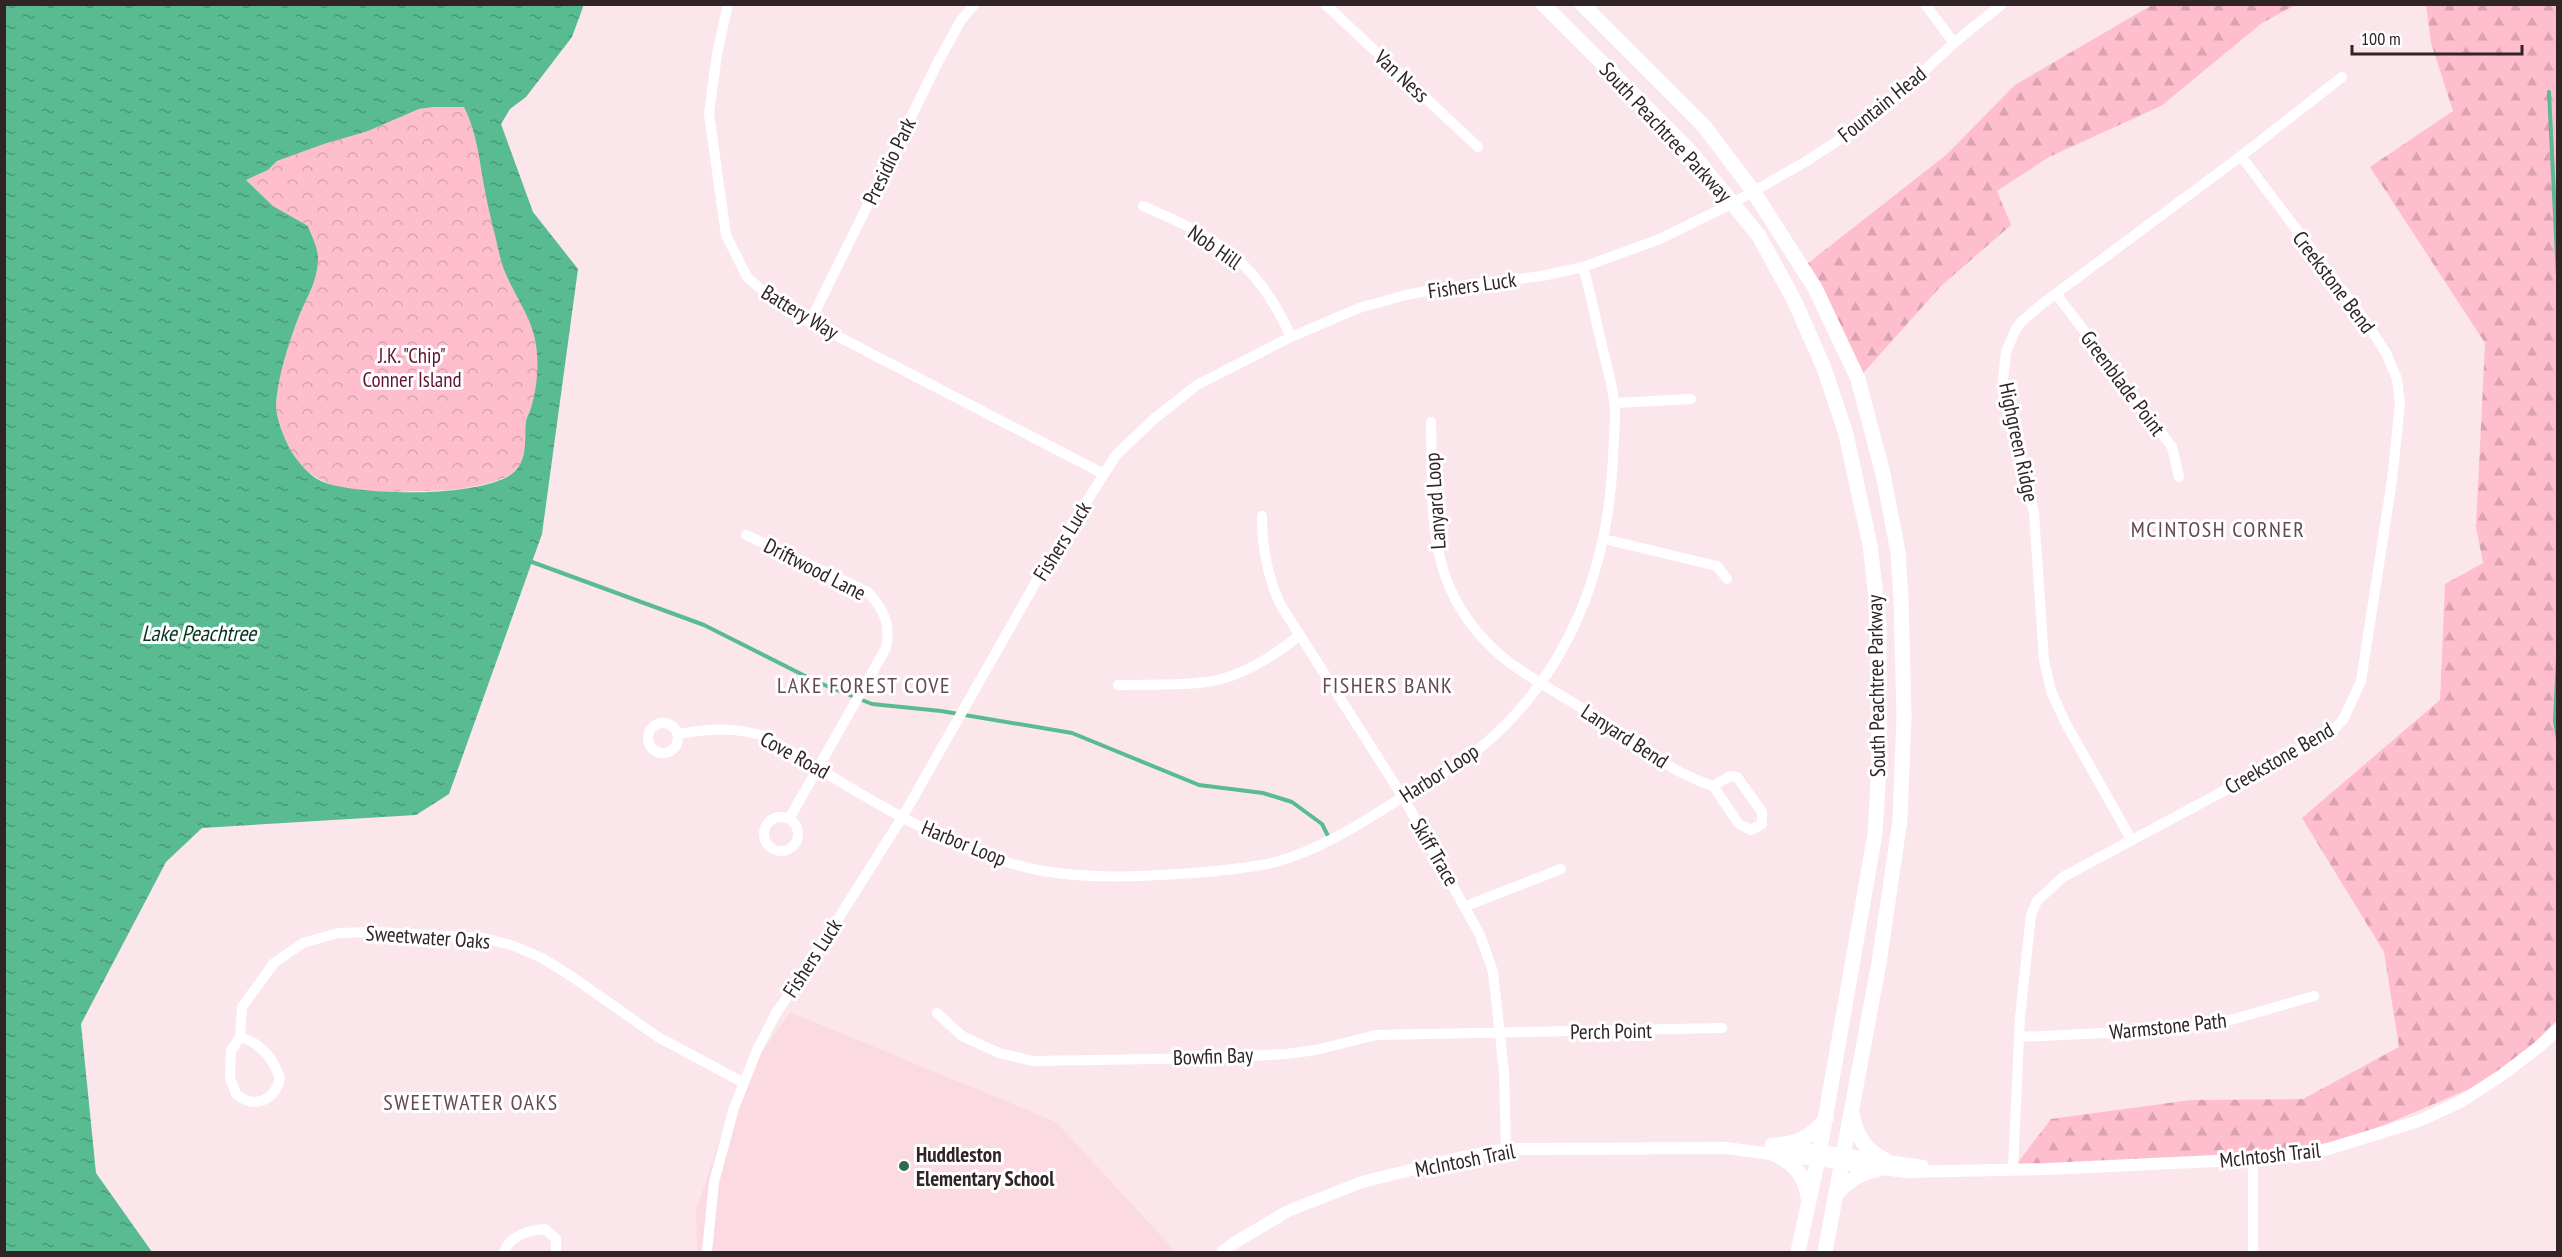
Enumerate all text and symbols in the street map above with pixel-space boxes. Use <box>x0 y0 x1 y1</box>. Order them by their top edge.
scale bar <box>2352 18 2522 56</box>
text: 100 m <box>2361 27 2401 50</box>
street label: Van Ness <box>1368 43 1435 108</box>
street label: South Peachtree Parkway <box>1594 56 1738 208</box>
street label: Fountain Head <box>1832 60 1932 148</box>
street label: Presidio Park <box>856 113 922 209</box>
street label: Nob Hill <box>1183 219 1247 275</box>
street label: Creekstone Bend <box>2287 225 2381 339</box>
street label: Fishers Luck <box>1426 265 1518 305</box>
street label: Battery Way <box>757 278 844 346</box>
street label: Greenblade Point <box>2075 325 2171 441</box>
park label: J.K. "Chip" Conner Island <box>362 342 462 393</box>
street label: Highgreen Ridge <box>1993 380 2045 504</box>
street label: Lanyard Loop <box>1418 452 1452 550</box>
street label: Fishers Luck <box>1027 496 1097 586</box>
district label: MCINTOSH CORNER <box>2131 515 2305 543</box>
street label: Driftwood Lane <box>759 532 871 606</box>
street label: South Peachtree Parkway <box>1861 595 1891 777</box>
water label: Lake Peachtree <box>142 619 258 647</box>
district label: LAKE FOREST COVE <box>777 671 951 699</box>
district label: FISHERS BANK <box>1323 671 1453 699</box>
street label: Lanyard Bend <box>1576 698 1674 774</box>
street label: Creekstone Bend <box>2220 716 2338 800</box>
street label: Cove Road <box>756 725 834 785</box>
street label: Harbor Loop <box>1394 737 1484 809</box>
street label: Skiff Trace <box>1405 813 1465 891</box>
street label: Harbor Loop <box>918 814 1010 872</box>
street label: Fishers Luck <box>777 913 847 1003</box>
street label: Sweetwater Oaks <box>365 919 491 955</box>
street label: Warmstone Path <box>2108 1006 2228 1046</box>
street label: Perch Point <box>1570 1017 1652 1045</box>
street label: Bowfin Bay <box>1172 1041 1254 1071</box>
district label: SWEETWATER OAKS <box>383 1088 559 1116</box>
street label: McIntosh Trail <box>2218 1136 2322 1174</box>
street label: McIntosh Trail <box>1413 1137 1517 1183</box>
place label: Huddleston Elementary School <box>916 1141 1055 1192</box>
marker: Huddleston Elementary School <box>897 1159 911 1173</box>

